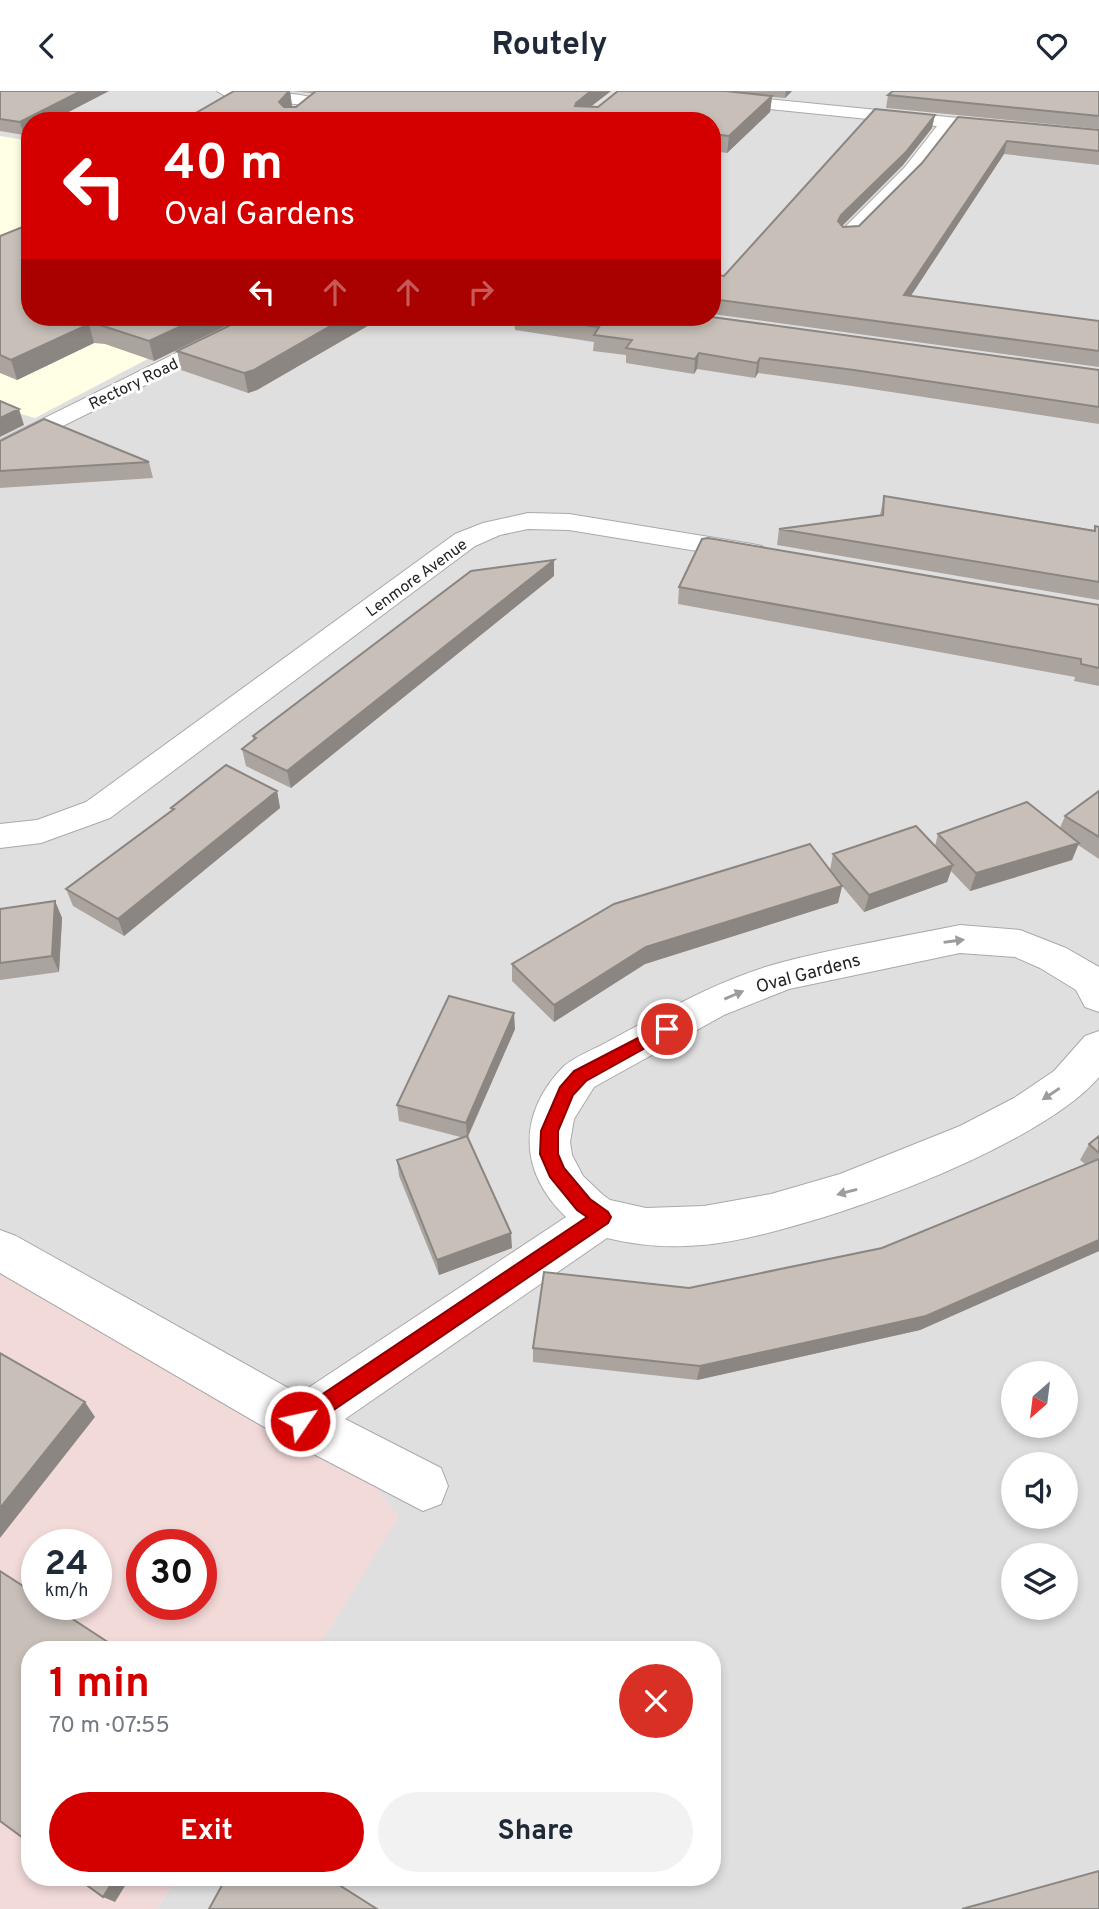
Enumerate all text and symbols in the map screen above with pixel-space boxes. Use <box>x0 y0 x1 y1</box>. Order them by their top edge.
text: Routely <box>492 26 607 66</box>
icon: back <box>28 27 66 65</box>
icon: heart <box>1033 27 1071 65</box>
text: 40 m <box>164 135 283 197</box>
icon: left <box>49 140 140 231</box>
text: Oval Gardens <box>164 196 355 236</box>
icon: left <box>243 273 281 311</box>
icon: ahead <box>316 273 354 311</box>
icon: ahead <box>389 273 427 311</box>
icon: right <box>462 273 500 311</box>
street label: Rectory Road <box>86 354 182 415</box>
street label: Lenmore Avenue <box>363 535 472 622</box>
one-way arrow <box>943 935 965 946</box>
street label: Oval Gardens <box>754 949 863 999</box>
one-way arrow <box>724 990 745 1001</box>
pin <box>637 999 697 1059</box>
icon: arrive <box>648 1010 686 1048</box>
one-way arrow <box>1042 1087 1060 1101</box>
one-way arrow <box>836 1187 857 1197</box>
north arrow <box>1001 1361 1078 1439</box>
map controls <box>1001 1361 1078 1620</box>
position arrow <box>263 1384 337 1458</box>
button: sound <box>1001 1452 1078 1529</box>
speed limit sign: 30 <box>126 1529 217 1620</box>
text: 24 <box>45 1543 88 1587</box>
button: layers <box>1001 1543 1078 1620</box>
text: km/h <box>45 1580 88 1603</box>
text: 1 min <box>49 1659 150 1712</box>
button: close <box>619 1664 693 1738</box>
text: 70 m · 07:55 <box>49 1712 170 1741</box>
button: Exit <box>49 1792 364 1872</box>
button: Share <box>378 1792 693 1872</box>

